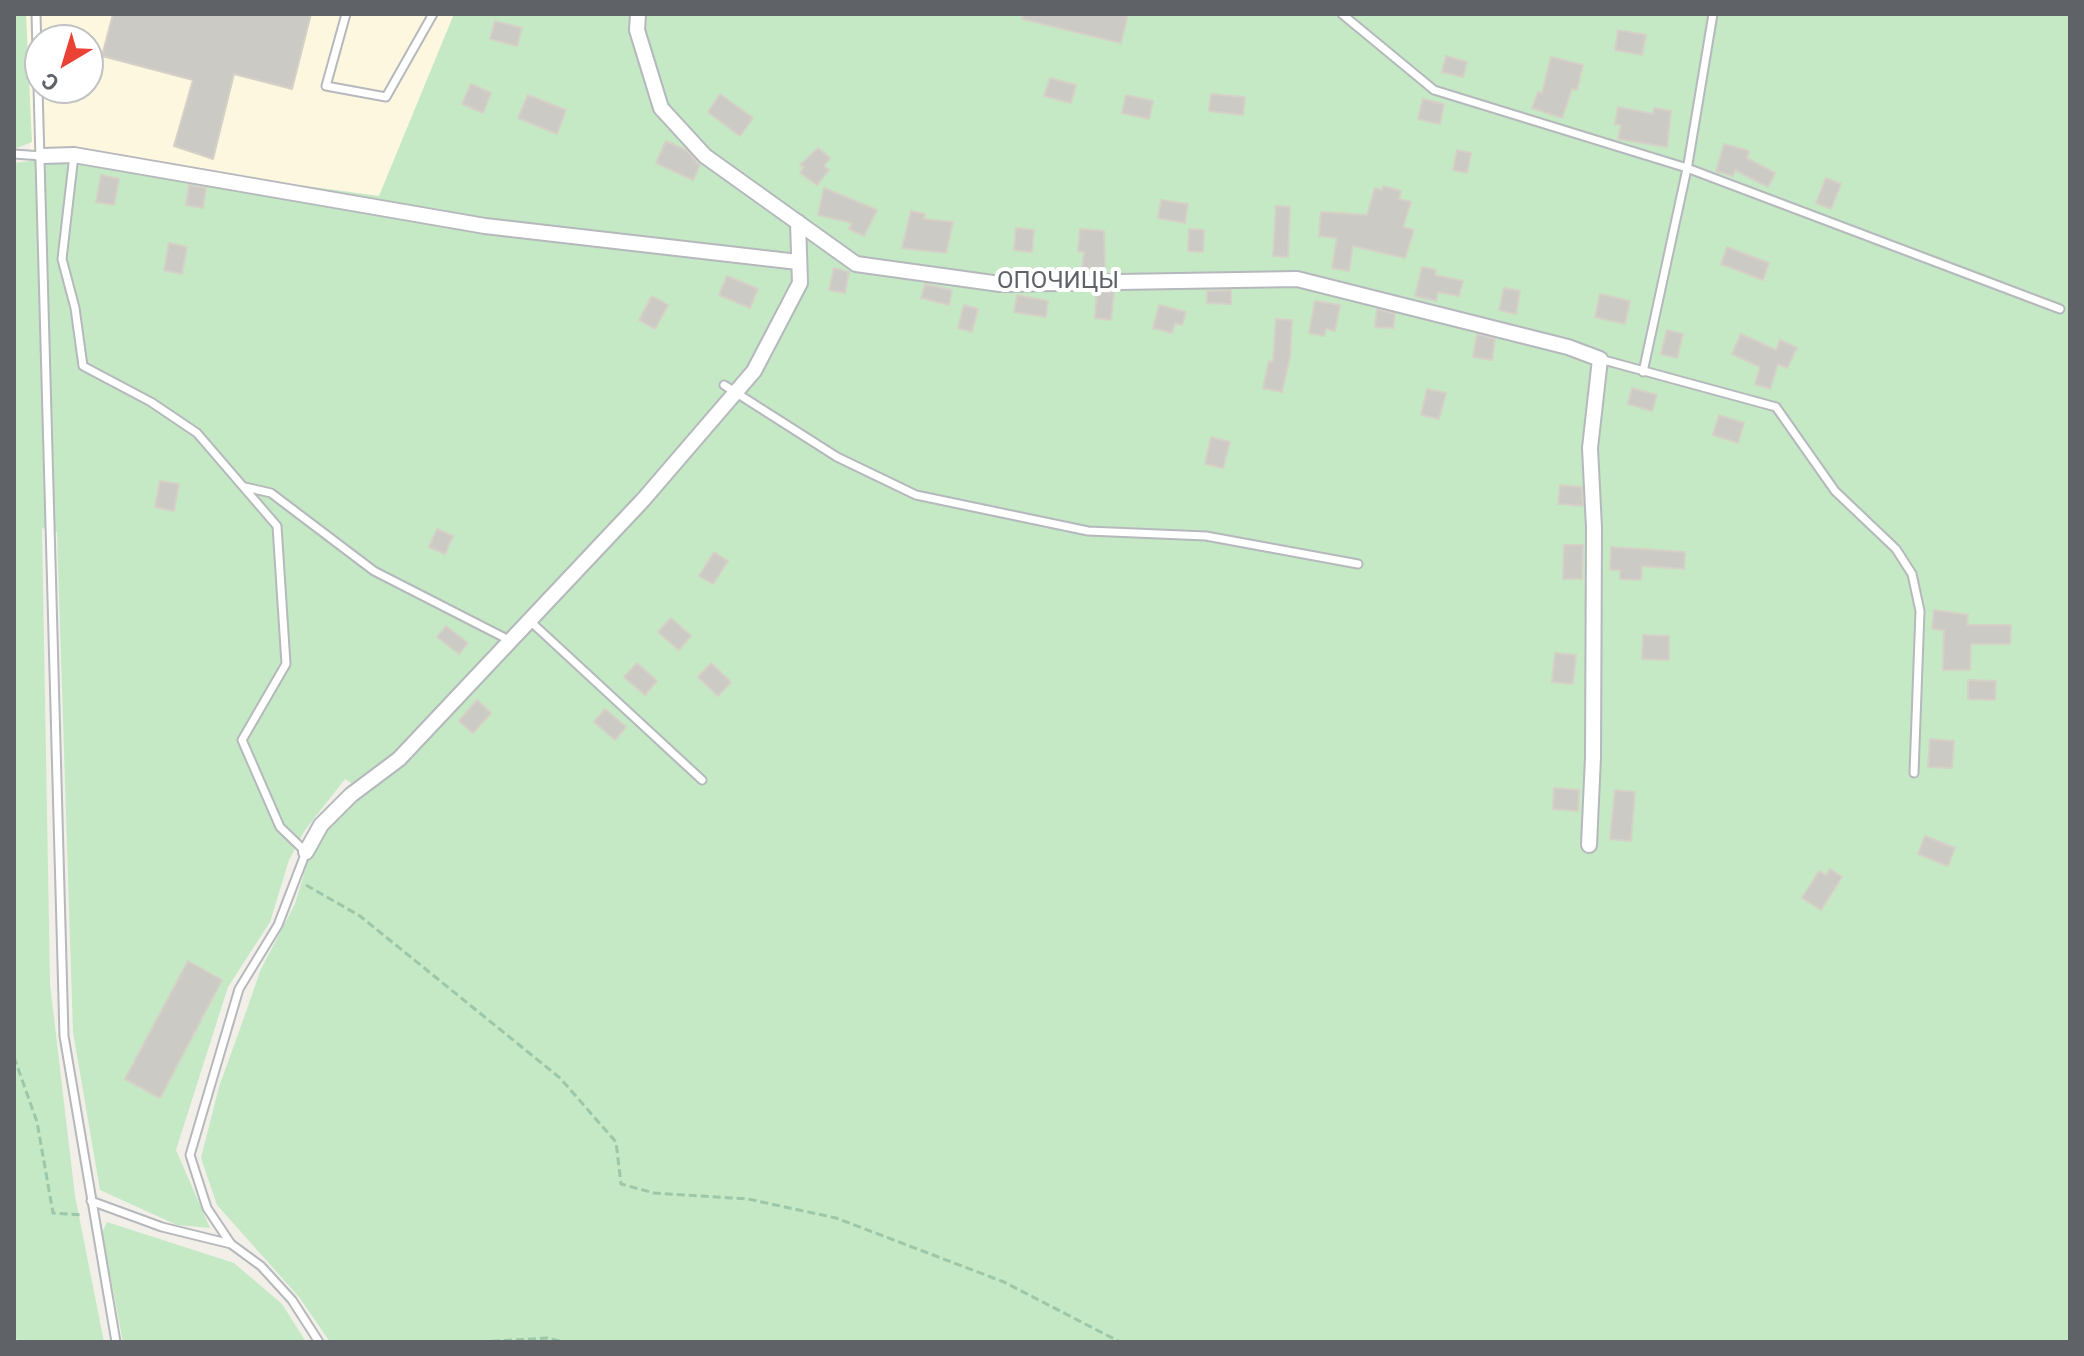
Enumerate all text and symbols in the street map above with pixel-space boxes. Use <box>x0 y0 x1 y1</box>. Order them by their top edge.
north arrow <box>24 24 104 104</box>
text: С <box>37 67 64 96</box>
street label: ОПОЧИЦЫ <box>997 268 1119 296</box>

